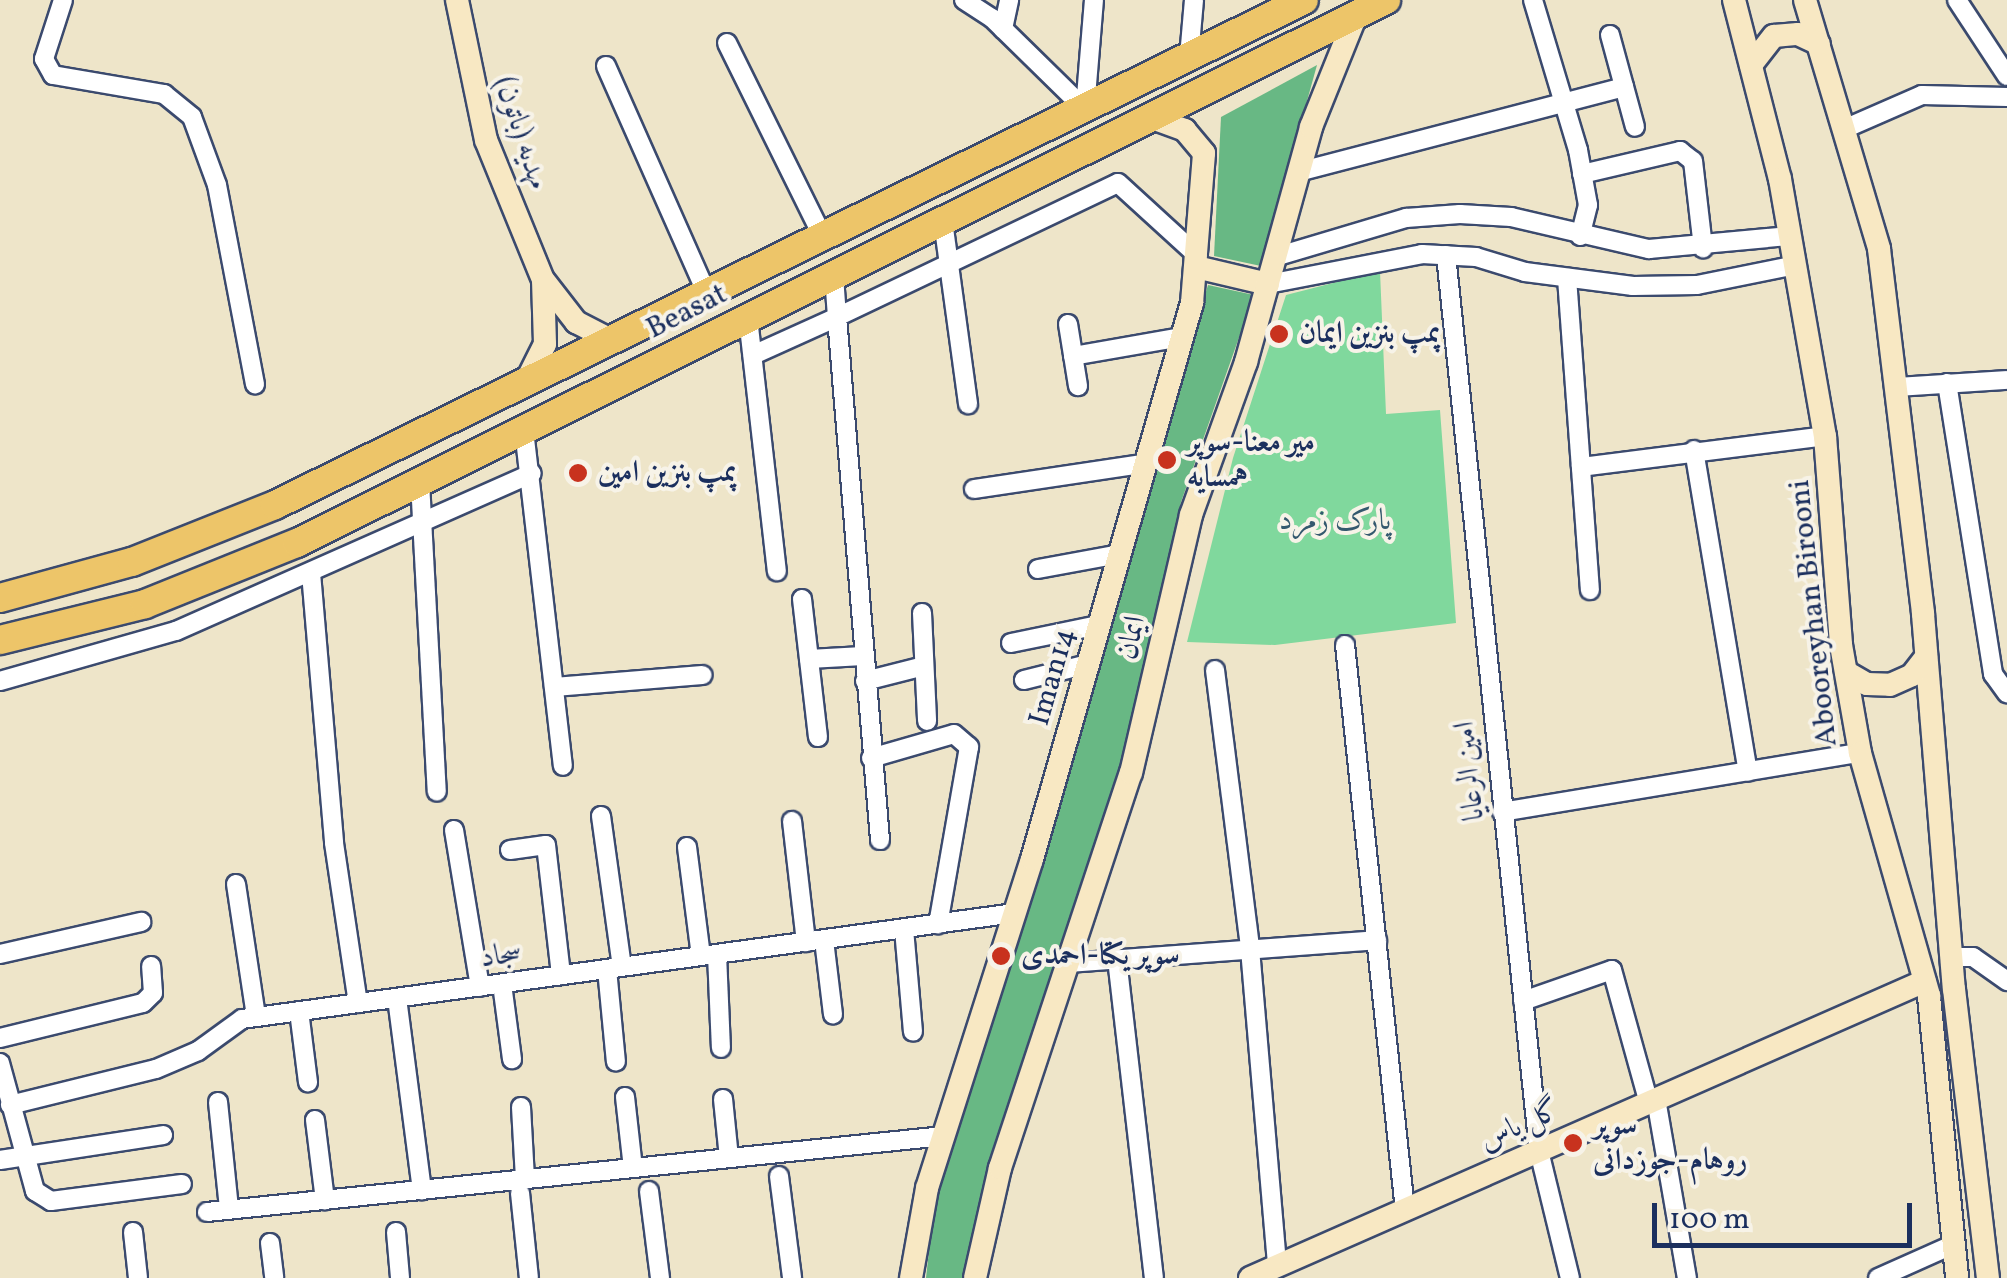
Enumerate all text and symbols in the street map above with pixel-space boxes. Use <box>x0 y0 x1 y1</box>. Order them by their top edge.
street label: مهدیه (باتون) <box>486 72 556 194</box>
street label: Beasat <box>641 277 733 347</box>
place label: پمپ بنزین ایمان <box>1299 316 1440 352</box>
marker: پمپ بنزین ایمان <box>1268 323 1290 345</box>
place label: میر معنا-سوپر همسایه <box>1187 425 1315 496</box>
marker: میر معنا-سوپر همسایه <box>1156 449 1178 471</box>
place label: پمپ بنزین امین <box>598 455 737 491</box>
marker: پمپ بنزین امین <box>567 462 589 484</box>
street label: Abooreyhan Birooni <box>1782 478 1846 748</box>
park label: پارک زمرد <box>1279 503 1391 539</box>
street label: ایمان <box>1110 613 1154 663</box>
street label: Iman14 <box>1022 624 1084 730</box>
street label: امین الرعایا <box>1447 719 1493 823</box>
street label: سجاد <box>478 935 524 977</box>
place label: سوپر یکتا-احمدی <box>1021 938 1180 974</box>
marker: سوپر یکتا-احمدی <box>990 945 1012 967</box>
street label: گل یاس <box>1474 1092 1566 1160</box>
place label: سوپر روهام-جوزدانی <box>1593 1108 1748 1178</box>
marker: سوپر روهام-جوزدانی <box>1562 1132 1584 1154</box>
scale bar <box>1657 1183 1917 1245</box>
text: 100 m <box>1669 1199 1750 1241</box>

